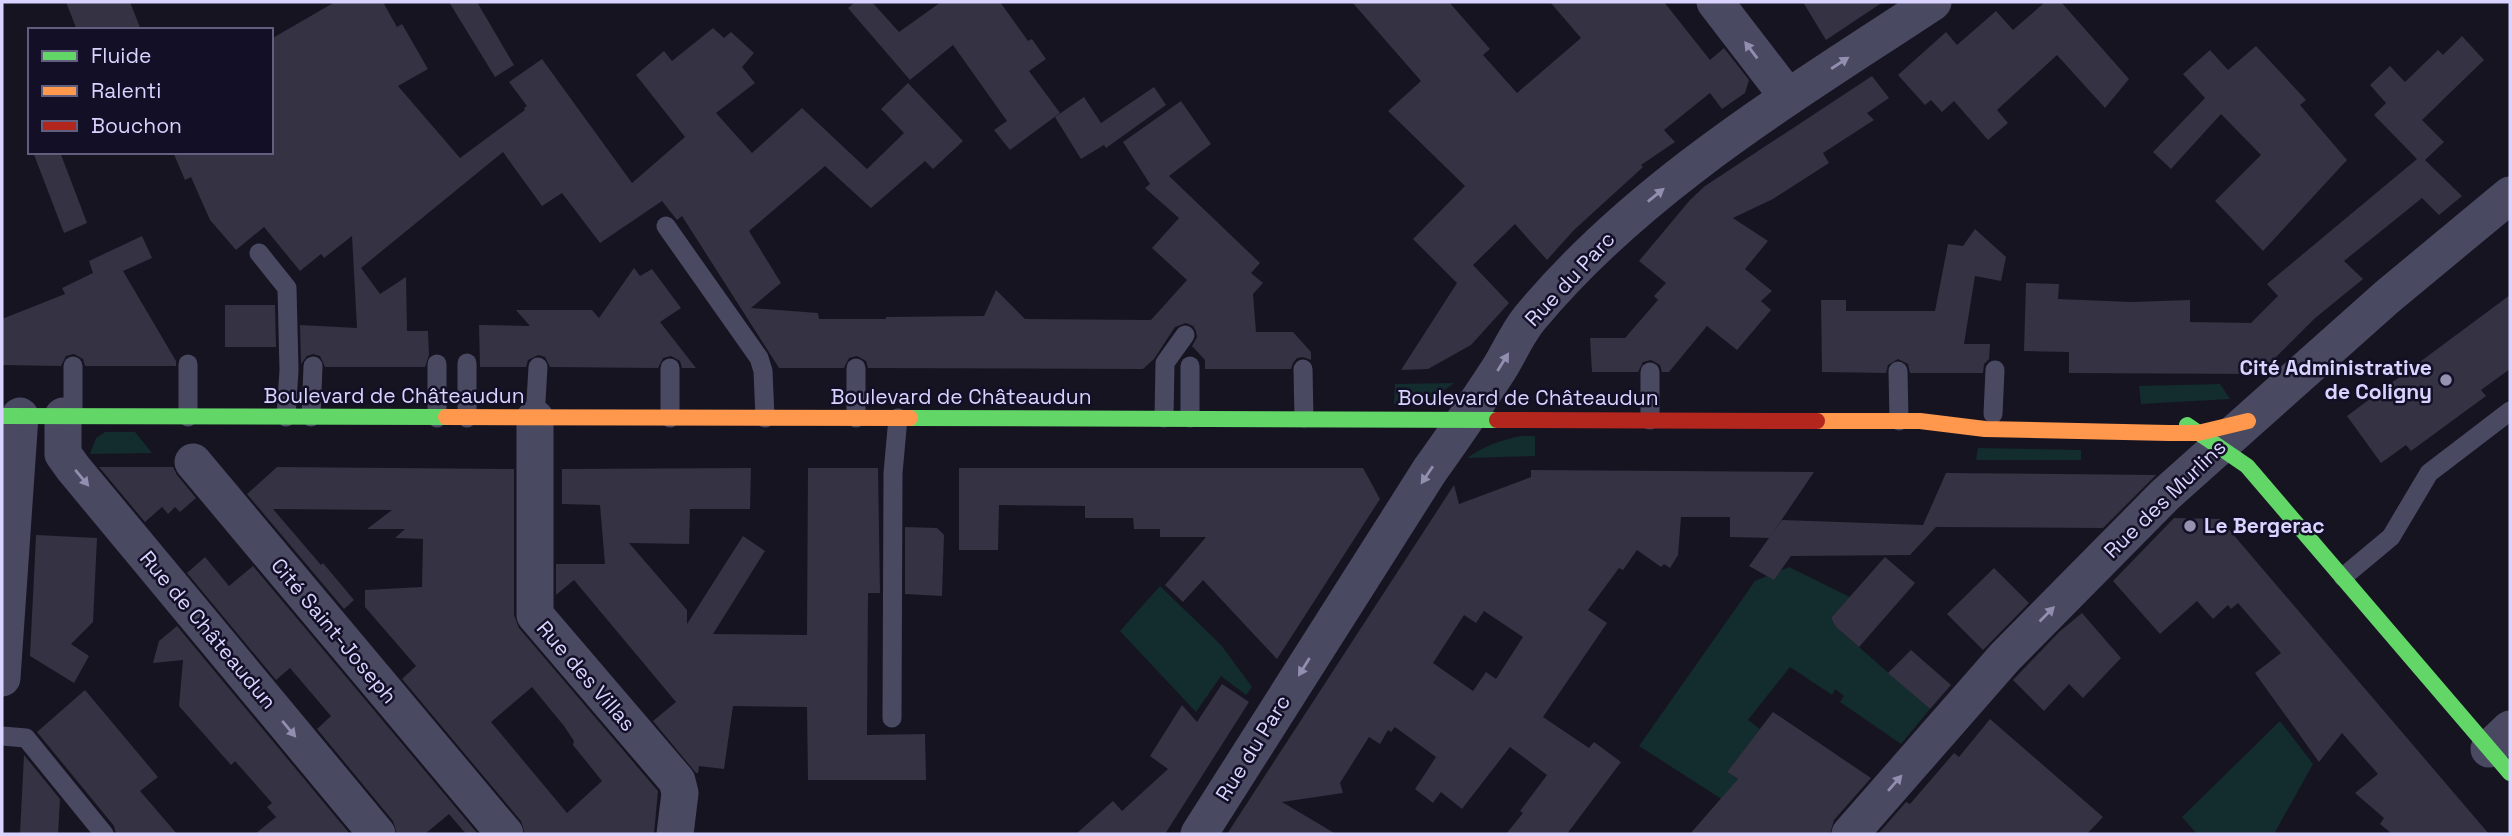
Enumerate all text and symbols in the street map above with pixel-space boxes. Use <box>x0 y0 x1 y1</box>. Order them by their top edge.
legend <box>28 28 273 154</box>
one-way arrow <box>1744 41 1759 59</box>
text: Fluide <box>91 42 151 69</box>
one-way arrow <box>1831 57 1850 70</box>
text: Ralenti <box>91 77 161 104</box>
text: Bouchon <box>91 112 182 139</box>
one-way arrow <box>1646 188 1664 203</box>
street label: Rue du Parc <box>1519 225 1621 332</box>
one-way arrow <box>1497 353 1509 372</box>
place label: Cité Administrative de Coligny <box>2239 354 2432 405</box>
marker: Cité Administrative de Coligny <box>2438 372 2454 388</box>
street label: Boulevard de Châteaudun <box>263 382 525 409</box>
street label: Boulevard de Châteaudun <box>830 383 1092 410</box>
street label: Boulevard de Châteaudun <box>1397 384 1659 411</box>
street label: Rue des Murlins <box>2098 434 2231 564</box>
one-way arrow <box>1420 466 1434 484</box>
one-way arrow <box>74 469 89 487</box>
place label: Le Bergerac <box>2204 512 2325 539</box>
marker: Le Bergerac <box>2182 518 2198 534</box>
street label: Rue de Châteaudun <box>134 545 283 714</box>
street label: Cité Saint-Joseph <box>266 552 403 709</box>
one-way arrow <box>2039 606 2056 623</box>
street label: Rue des Villas <box>531 615 642 736</box>
one-way arrow <box>1298 657 1311 676</box>
street label: Rue du Parc <box>1209 690 1296 806</box>
one-way arrow <box>282 719 297 737</box>
one-way arrow <box>1887 774 1903 792</box>

